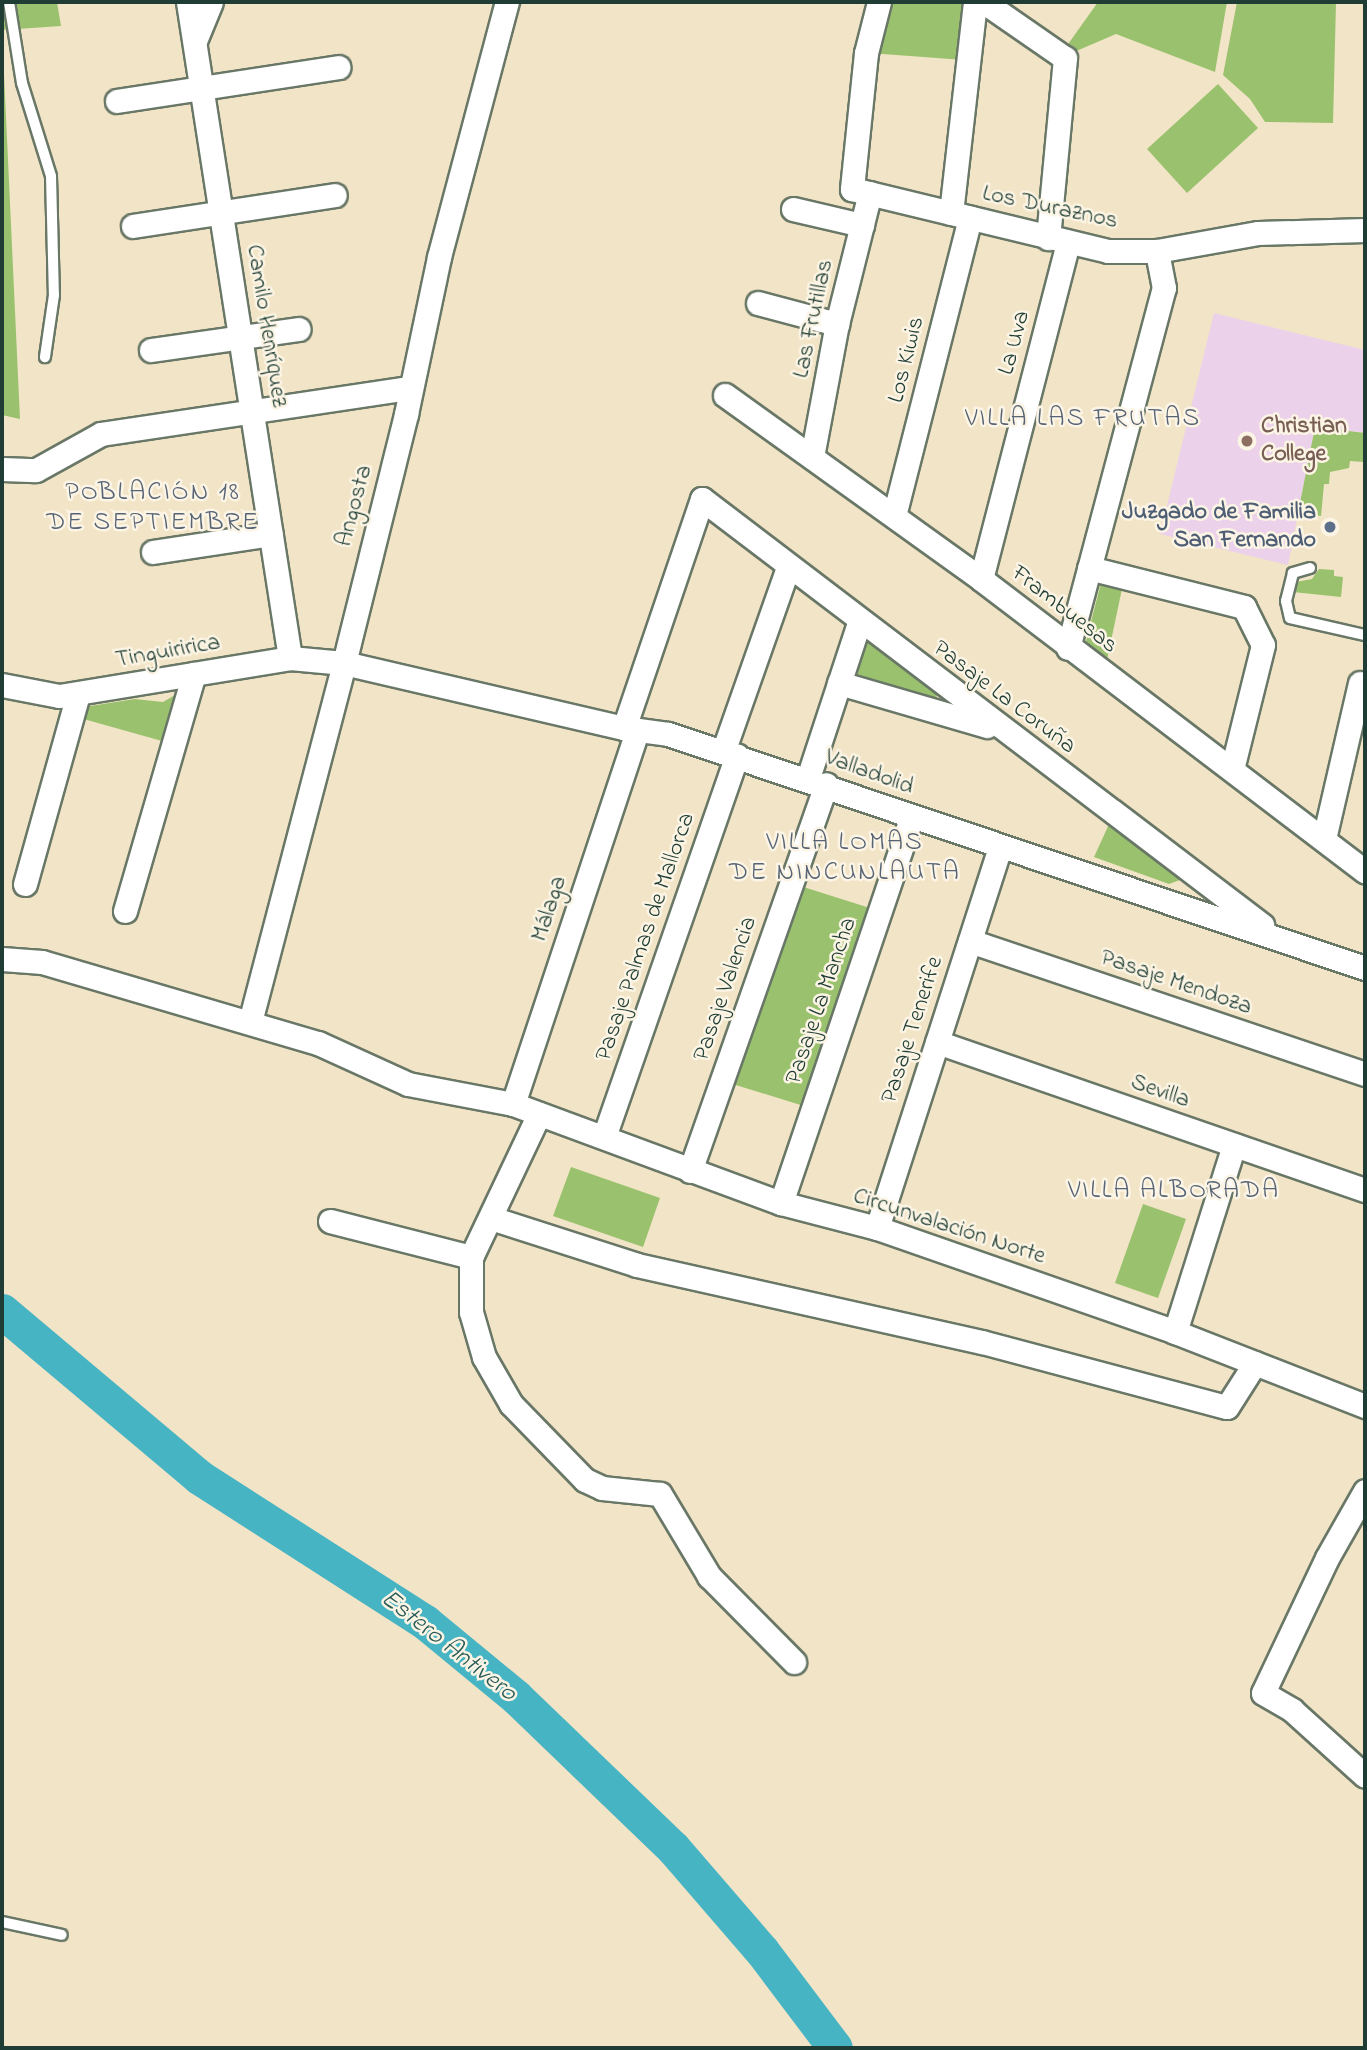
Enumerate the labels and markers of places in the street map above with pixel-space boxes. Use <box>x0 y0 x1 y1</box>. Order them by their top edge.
place label: Christian College <box>1261 413 1347 469</box>
marker: Christian College <box>1239 433 1255 449</box>
place label: Juzgado de Familia San Fernando <box>1122 499 1316 555</box>
marker: Juzgado de Familia San Fernando <box>1322 519 1338 535</box>

